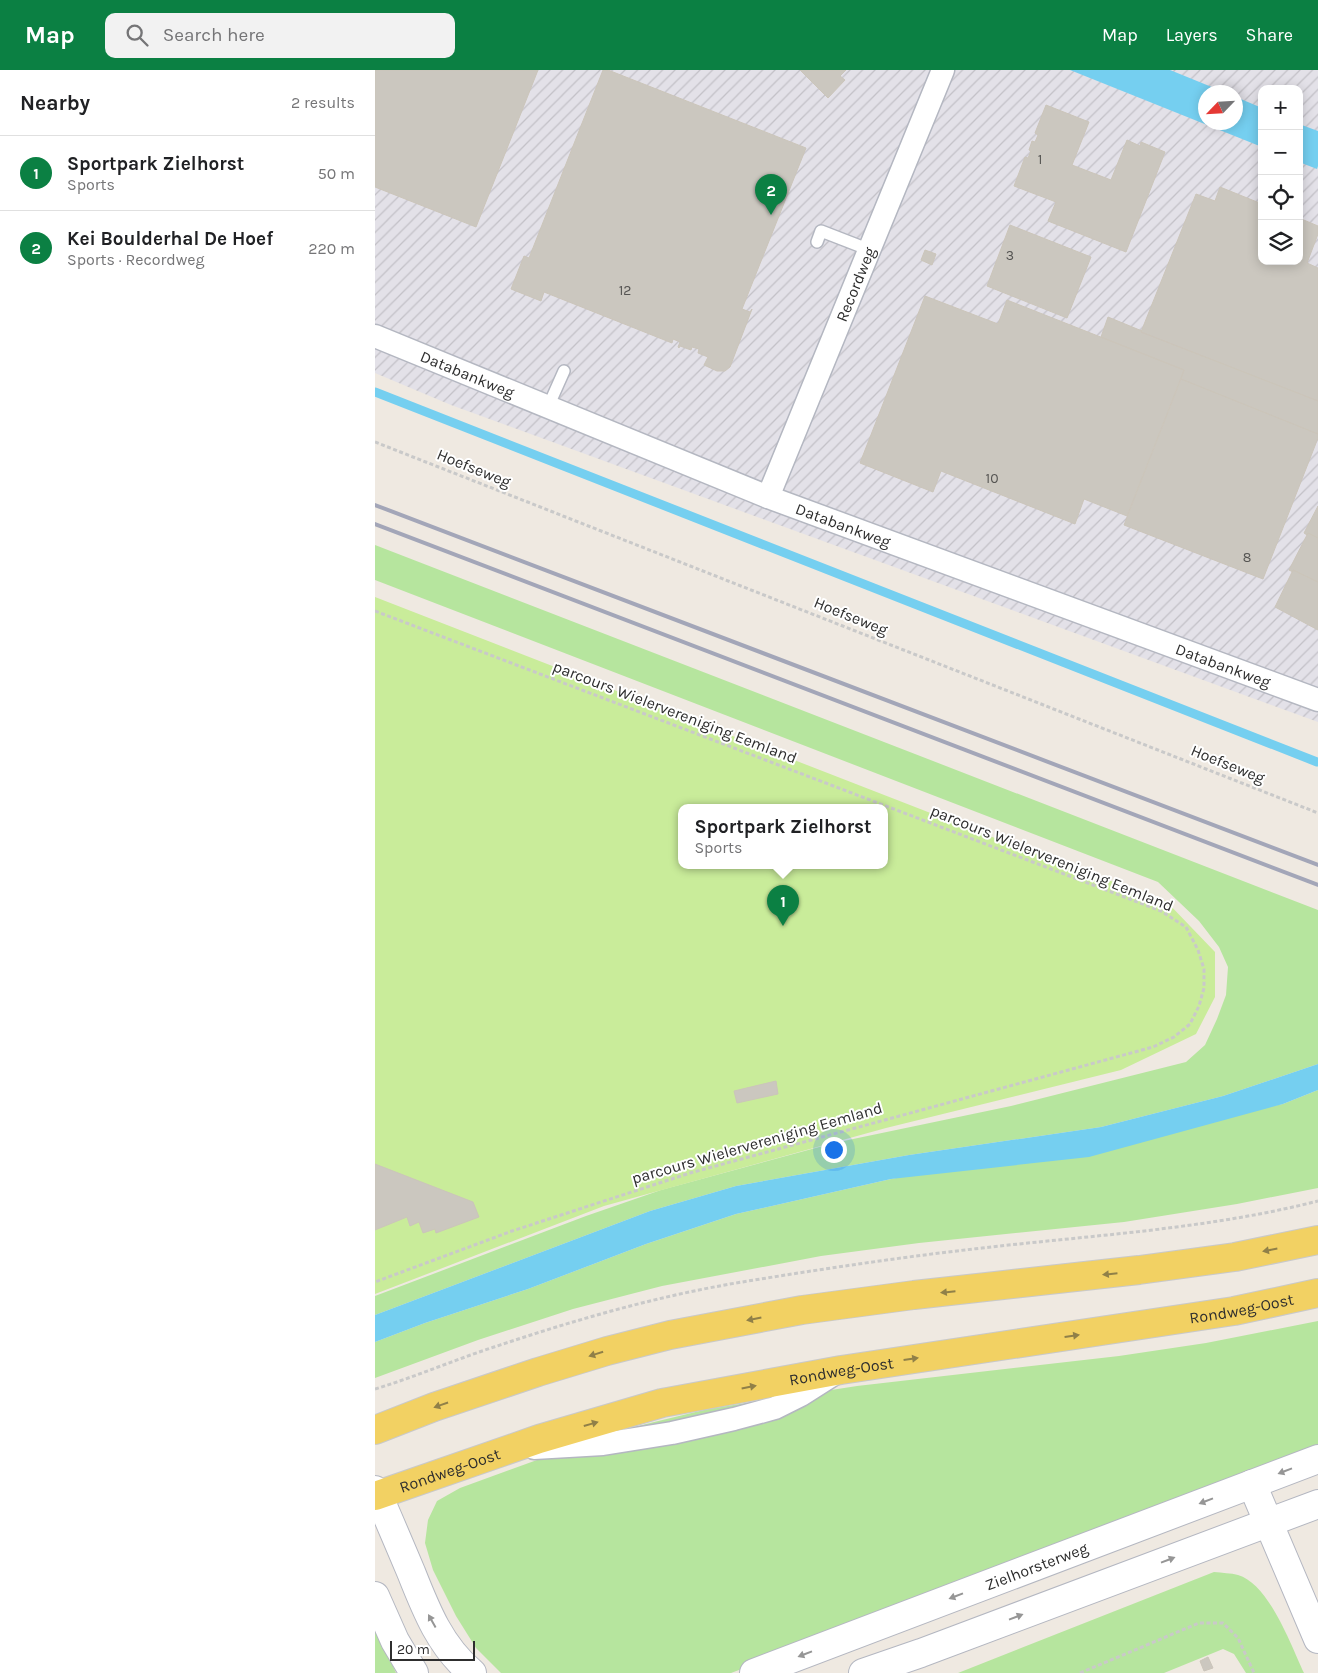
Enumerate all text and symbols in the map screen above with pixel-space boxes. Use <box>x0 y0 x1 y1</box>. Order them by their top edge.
search box <box>105 13 455 58</box>
text: Map <box>25 21 75 49</box>
icon: search <box>123 21 151 49</box>
text: Search here <box>163 24 265 46</box>
text: Map <box>1102 24 1138 46</box>
text: Layers <box>1166 24 1218 46</box>
text: Share <box>1246 24 1293 46</box>
north arrow <box>1198 85 1243 130</box>
map controls <box>1258 85 1303 265</box>
button: + <box>1258 85 1303 130</box>
text: Nearby <box>20 91 90 115</box>
text: 2 results <box>291 93 355 112</box>
button: − <box>1258 130 1303 175</box>
house number: 1 <box>1038 151 1042 168</box>
text: Sportpark Zielhorst <box>67 153 244 175</box>
text: 1 <box>33 164 39 183</box>
text: 50 m <box>318 164 355 183</box>
pin: 2 <box>755 174 787 215</box>
text: Sports <box>67 175 115 194</box>
button: locate <box>1258 175 1303 220</box>
button: layers <box>1258 220 1303 265</box>
text: Kei Boulderhal De Hoef <box>67 228 273 250</box>
text: 2 <box>31 239 41 258</box>
text: 220 m <box>308 239 355 258</box>
street label: Recordweg <box>831 244 879 324</box>
house number: 3 <box>1006 247 1014 264</box>
text: Sports · Recordweg <box>67 250 205 269</box>
house number: 12 <box>619 282 631 299</box>
street label: Databankweg <box>418 346 517 402</box>
street label: Hoefseweg <box>434 445 514 491</box>
house number: 10 <box>986 470 998 487</box>
street label: Databankweg <box>793 499 894 551</box>
house number: 8 <box>1243 549 1251 566</box>
street label: Hoefseweg <box>811 593 891 639</box>
street label: Databankweg <box>1173 639 1274 691</box>
street label: parcours Wielervereniging Eemland <box>550 657 800 767</box>
street label: Hoefseweg <box>1188 741 1268 787</box>
street label: parcours Wielervereniging Eemland <box>928 800 1176 916</box>
popup <box>678 804 888 869</box>
text: Sportpark Zielhorst <box>694 816 872 838</box>
text: Sports <box>694 838 742 857</box>
pin: 1 <box>767 885 799 926</box>
street label: parcours Wielervereniging Eemland <box>629 1098 885 1188</box>
your location <box>821 1137 847 1163</box>
one-way arrow <box>1262 1246 1278 1254</box>
one-way arrow <box>1101 1270 1117 1278</box>
one-way arrow <box>940 1288 956 1296</box>
street label: Rondweg-Oost <box>1188 1289 1295 1327</box>
one-way arrow <box>747 1315 762 1323</box>
one-way arrow <box>1065 1331 1081 1339</box>
one-way arrow <box>588 1351 603 1358</box>
street label: Rondweg-Oost <box>788 1353 895 1389</box>
one-way arrow <box>904 1355 920 1363</box>
one-way arrow <box>741 1383 756 1391</box>
one-way arrow <box>434 1402 449 1409</box>
one-way arrow <box>583 1419 598 1427</box>
street label: Rondweg-Oost <box>397 1444 503 1496</box>
one-way arrow <box>1277 1467 1292 1475</box>
one-way arrow <box>1199 1498 1214 1505</box>
street label: Zielhorsterweg <box>982 1538 1090 1594</box>
one-way arrow <box>1161 1556 1176 1564</box>
one-way arrow <box>949 1593 964 1600</box>
one-way arrow <box>1009 1613 1023 1621</box>
one-way arrow <box>427 1614 436 1627</box>
scale bar <box>390 1638 475 1661</box>
text: 20 m <box>397 1641 430 1658</box>
one-way arrow <box>797 1651 812 1658</box>

